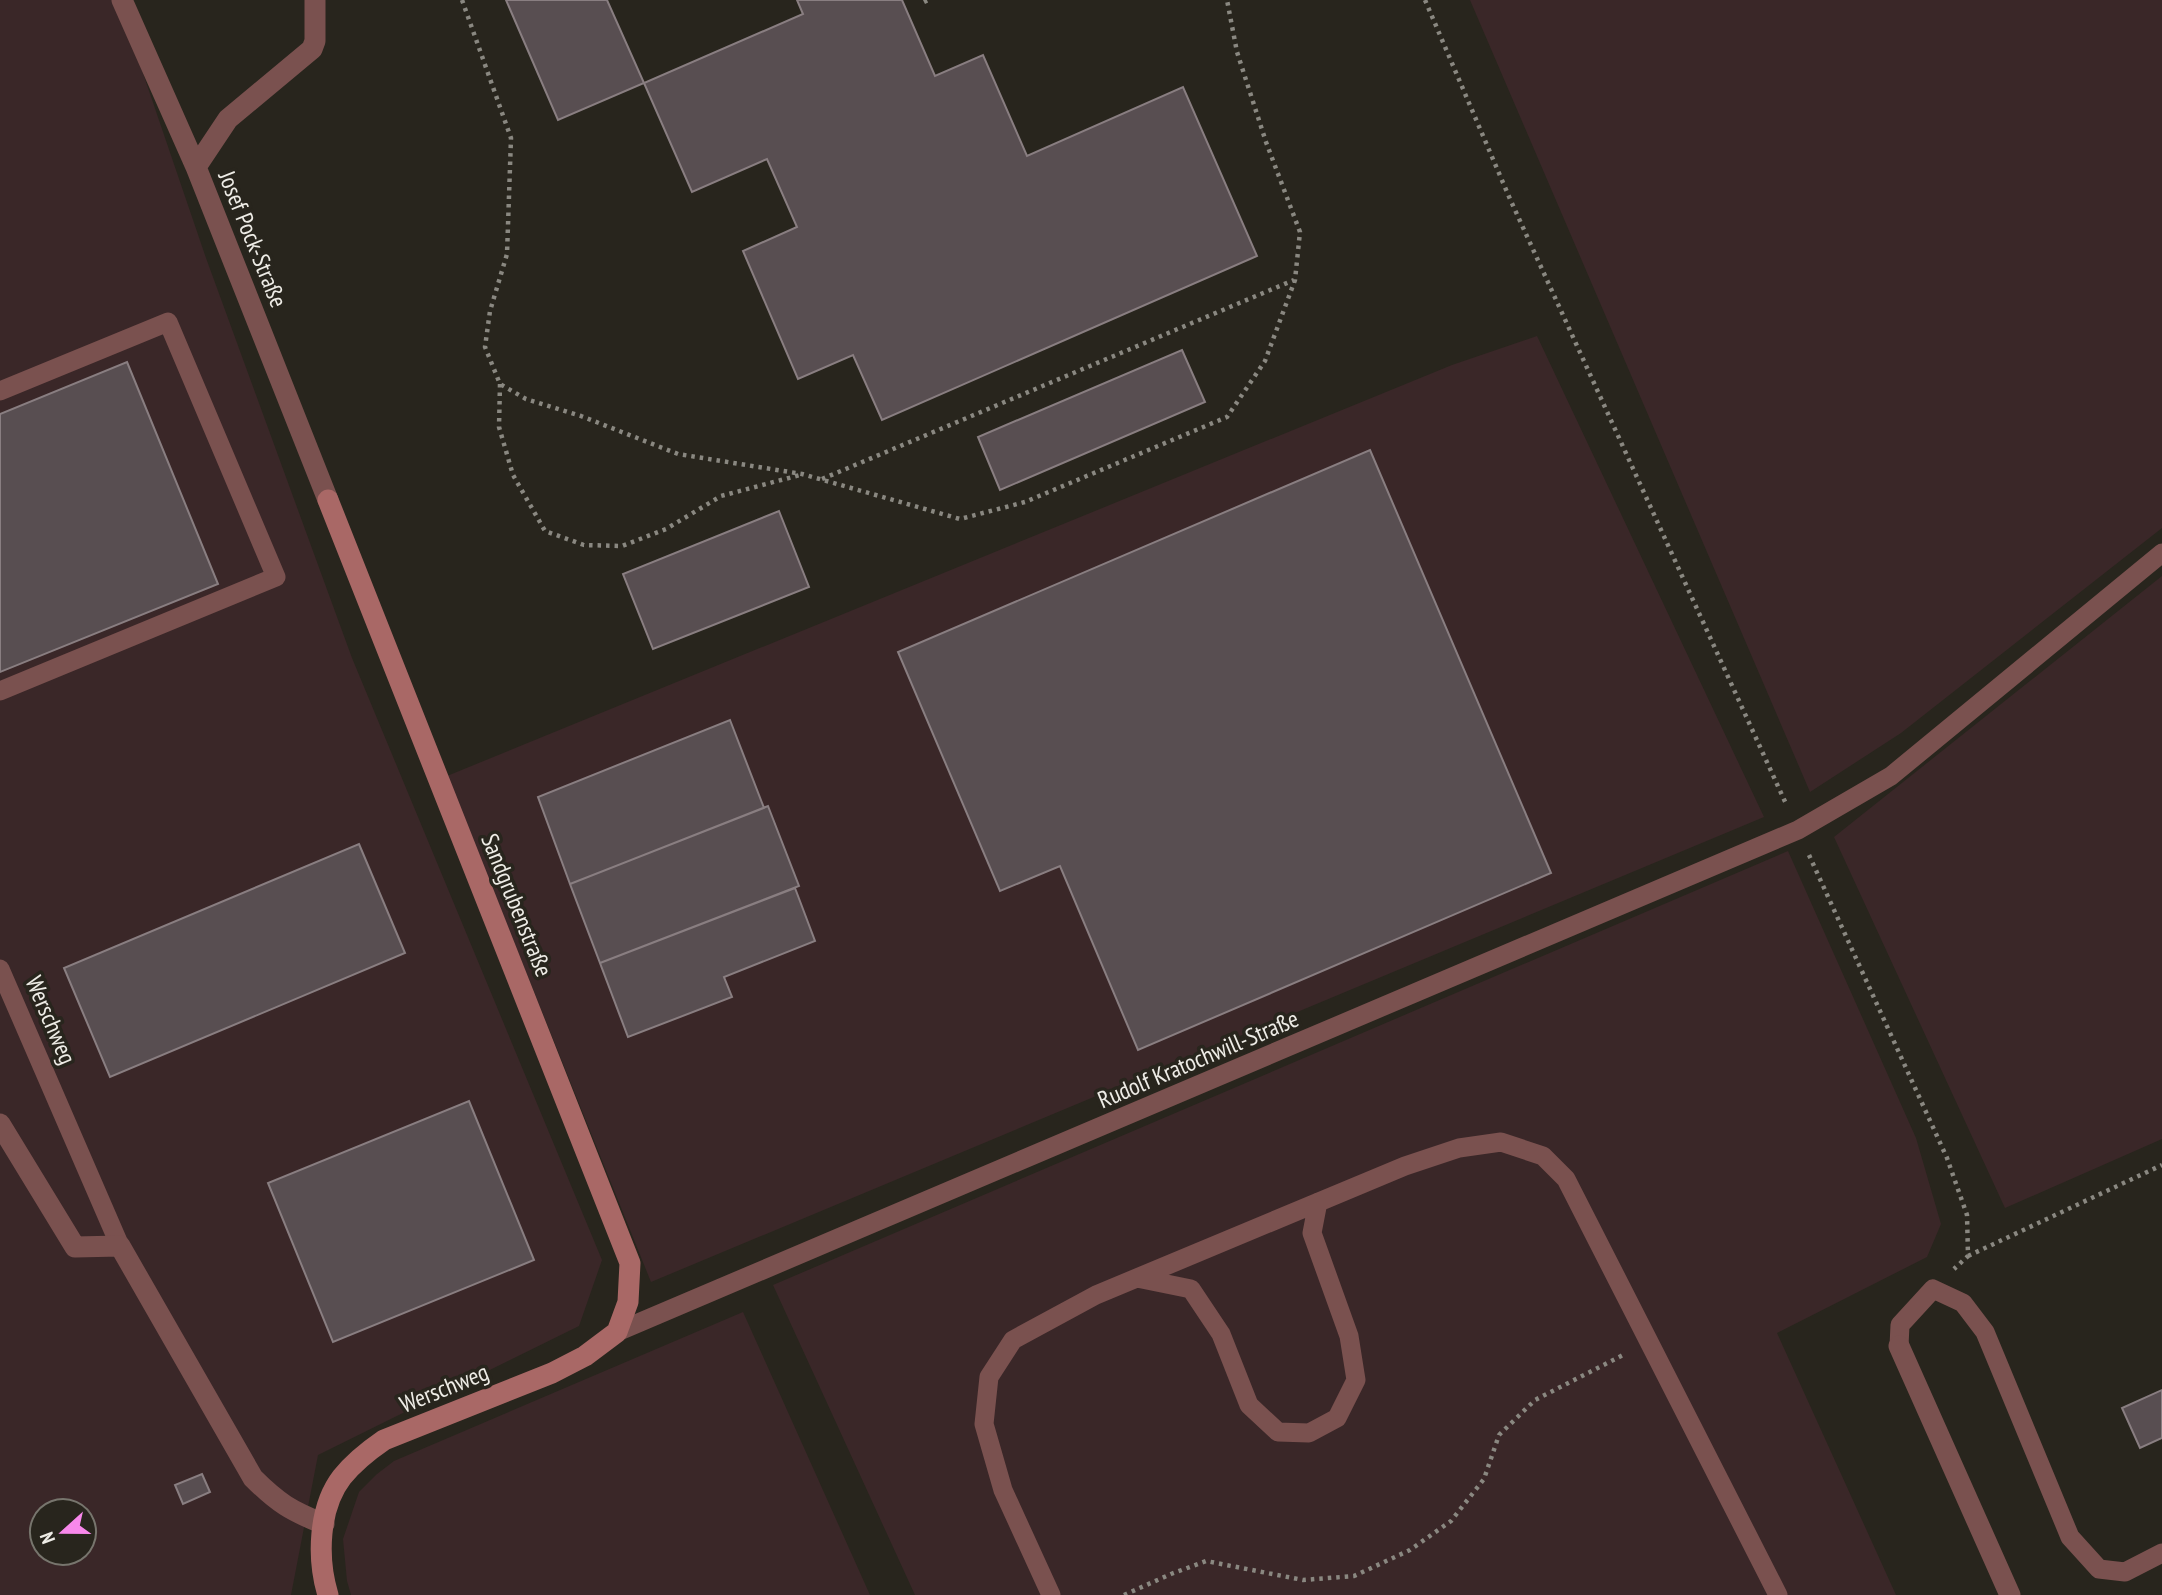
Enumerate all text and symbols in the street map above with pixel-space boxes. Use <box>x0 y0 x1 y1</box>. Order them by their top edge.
street label: Josef Pock-Straße <box>211 165 294 312</box>
street label: Sandgrubenstraße <box>474 829 560 981</box>
street label: Werschweg <box>19 971 83 1069</box>
street label: Rudolf Kratochwill-Straße <box>1093 1003 1303 1115</box>
street label: Werschweg <box>395 1356 493 1420</box>
north arrow <box>28 1497 98 1567</box>
text: N <box>34 1529 60 1547</box>

